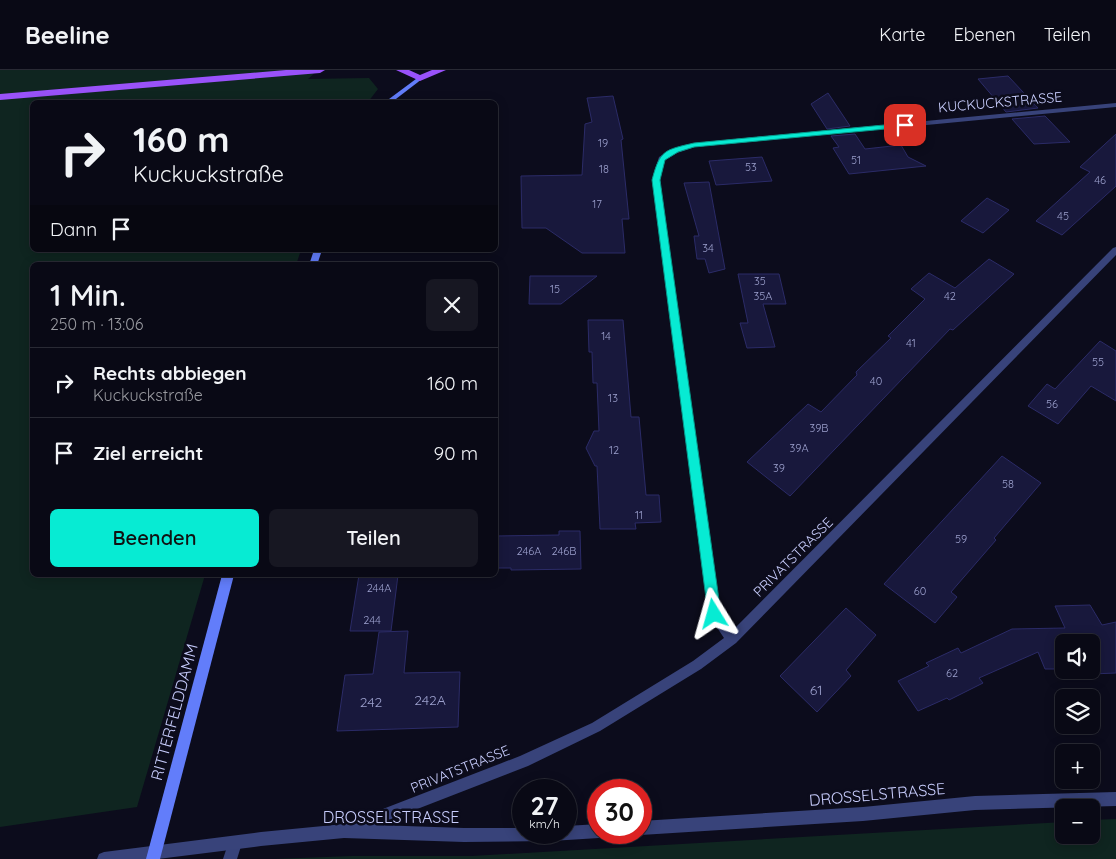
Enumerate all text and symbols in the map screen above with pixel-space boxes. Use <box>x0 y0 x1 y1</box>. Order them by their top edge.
text: Beeline <box>25 20 110 50</box>
text: Karte <box>879 23 925 46</box>
text: Ebenen <box>953 23 1016 46</box>
text: Teilen <box>1044 23 1091 46</box>
street label: KUCKUCKSTRASSE <box>937 88 1063 116</box>
pin <box>884 104 926 146</box>
icon: arrive <box>891 111 919 139</box>
text: 160 m <box>133 117 230 161</box>
icon: right <box>50 120 115 185</box>
house number: 19 <box>598 136 608 150</box>
house number: 51 <box>851 153 861 167</box>
text: Kuckuckstraße <box>133 160 284 188</box>
house number: 53 <box>745 160 757 174</box>
house number: 18 <box>599 162 609 176</box>
house number: 46 <box>1094 173 1106 187</box>
house number: 17 <box>592 197 602 211</box>
house number: 45 <box>1057 209 1069 223</box>
icon: arrive <box>107 215 135 243</box>
text: Dann <box>50 217 97 241</box>
house number: 34 <box>702 241 714 255</box>
house number: 35 <box>754 274 766 288</box>
text: 1 Min. <box>50 276 126 314</box>
button: close <box>426 279 478 331</box>
house number: 15 <box>550 282 560 296</box>
house number: 35A <box>754 289 772 303</box>
house number: 42 <box>944 289 956 303</box>
text: 250 m · 13:06 <box>50 314 143 334</box>
house number: 14 <box>601 329 611 343</box>
house number: 41 <box>906 336 916 350</box>
house number: 55 <box>1092 355 1104 369</box>
text: Rechts abbiegen <box>93 361 246 385</box>
icon: right <box>50 369 78 397</box>
text: 160 m <box>427 371 478 395</box>
house number: 40 <box>870 374 882 388</box>
text: Kuckuckstraße <box>93 385 203 405</box>
house number: 13 <box>608 391 618 405</box>
house number: 56 <box>1046 397 1058 411</box>
house number: 39B <box>809 421 829 435</box>
icon: arrive <box>50 439 78 467</box>
text: Ziel erreicht <box>93 441 203 465</box>
text: 90 m <box>434 441 478 465</box>
house number: 39A <box>789 441 809 455</box>
house number: 12 <box>609 443 619 457</box>
house number: 39 <box>773 461 785 475</box>
house number: 58 <box>1002 477 1014 491</box>
house number: 11 <box>635 508 643 522</box>
button: Beenden <box>50 509 259 567</box>
button: Teilen <box>269 509 478 567</box>
street label: PRIVATSTRASSE <box>749 513 837 601</box>
house number: 59 <box>955 532 967 546</box>
house number: 246A <box>517 544 541 558</box>
house number: 246B <box>552 544 576 558</box>
house number: 244A <box>367 581 391 595</box>
house number: 60 <box>914 584 926 598</box>
position arrow <box>687 587 739 639</box>
house number: 244 <box>363 613 381 627</box>
map controls <box>1055 634 1100 844</box>
button: sound <box>1055 634 1100 679</box>
street label: RITTERFELDDAMM <box>146 641 202 783</box>
house number: 62 <box>946 666 958 680</box>
house number: 61 <box>810 681 822 699</box>
button: layers <box>1055 689 1100 734</box>
house number: 242A <box>414 691 446 709</box>
house number: 242 <box>360 693 383 711</box>
street label: PRIVATSTRASSE <box>408 741 512 797</box>
button: + <box>1055 744 1100 789</box>
street label: DROSSELSTRASSE <box>808 778 946 810</box>
speed limit sign: 30 <box>587 779 652 844</box>
text: 27 <box>531 790 558 821</box>
button: − <box>1055 799 1100 844</box>
street label: DROSSELSTRASSE <box>323 807 459 827</box>
text: km/h <box>529 816 560 831</box>

